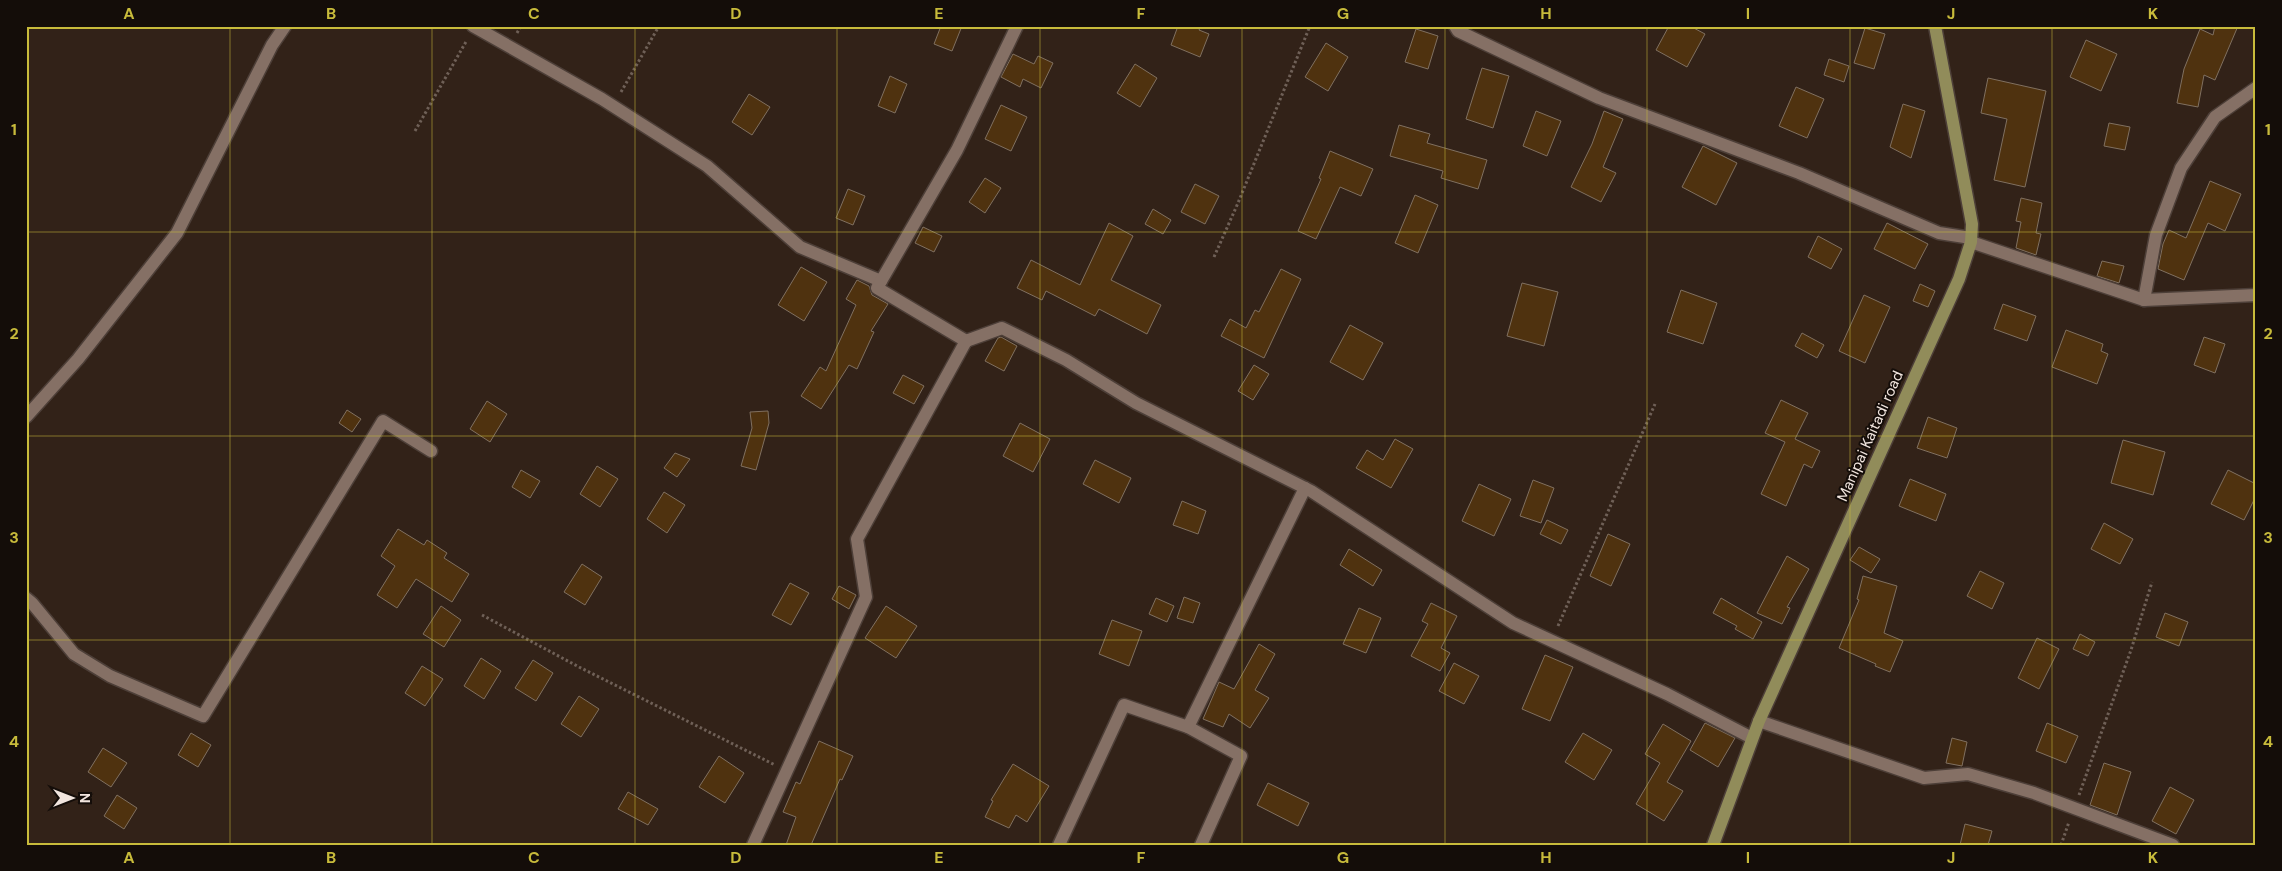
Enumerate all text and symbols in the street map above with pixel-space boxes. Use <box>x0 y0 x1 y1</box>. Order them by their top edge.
text: A <box>123 3 135 24</box>
text: B <box>326 3 336 24</box>
text: C <box>528 3 540 24</box>
text: D <box>730 3 742 24</box>
text: E <box>934 3 944 24</box>
text: F <box>1137 3 1146 24</box>
text: G <box>1337 3 1349 24</box>
text: H <box>1540 3 1552 24</box>
text: I <box>1746 3 1750 24</box>
text: J <box>1947 3 1955 24</box>
text: K <box>2148 3 2159 24</box>
text: 1 <box>11 119 17 140</box>
text: 1 <box>2265 119 2271 140</box>
text: 2 <box>9 323 19 344</box>
text: 2 <box>2263 323 2273 344</box>
street label: Manipai Kaitadi road <box>1832 367 1908 505</box>
text: 3 <box>9 527 19 548</box>
text: 3 <box>2263 527 2273 548</box>
text: 4 <box>9 731 19 752</box>
text: 4 <box>2263 731 2273 752</box>
north arrow <box>48 774 98 824</box>
text: N <box>76 793 94 803</box>
text: A <box>123 847 135 868</box>
text: B <box>326 847 336 868</box>
text: C <box>528 847 540 868</box>
text: D <box>730 847 742 868</box>
text: E <box>934 847 944 868</box>
text: F <box>1137 847 1146 868</box>
text: G <box>1337 847 1349 868</box>
text: H <box>1540 847 1552 868</box>
text: I <box>1746 847 1750 868</box>
text: J <box>1947 847 1955 868</box>
text: K <box>2148 847 2159 868</box>

